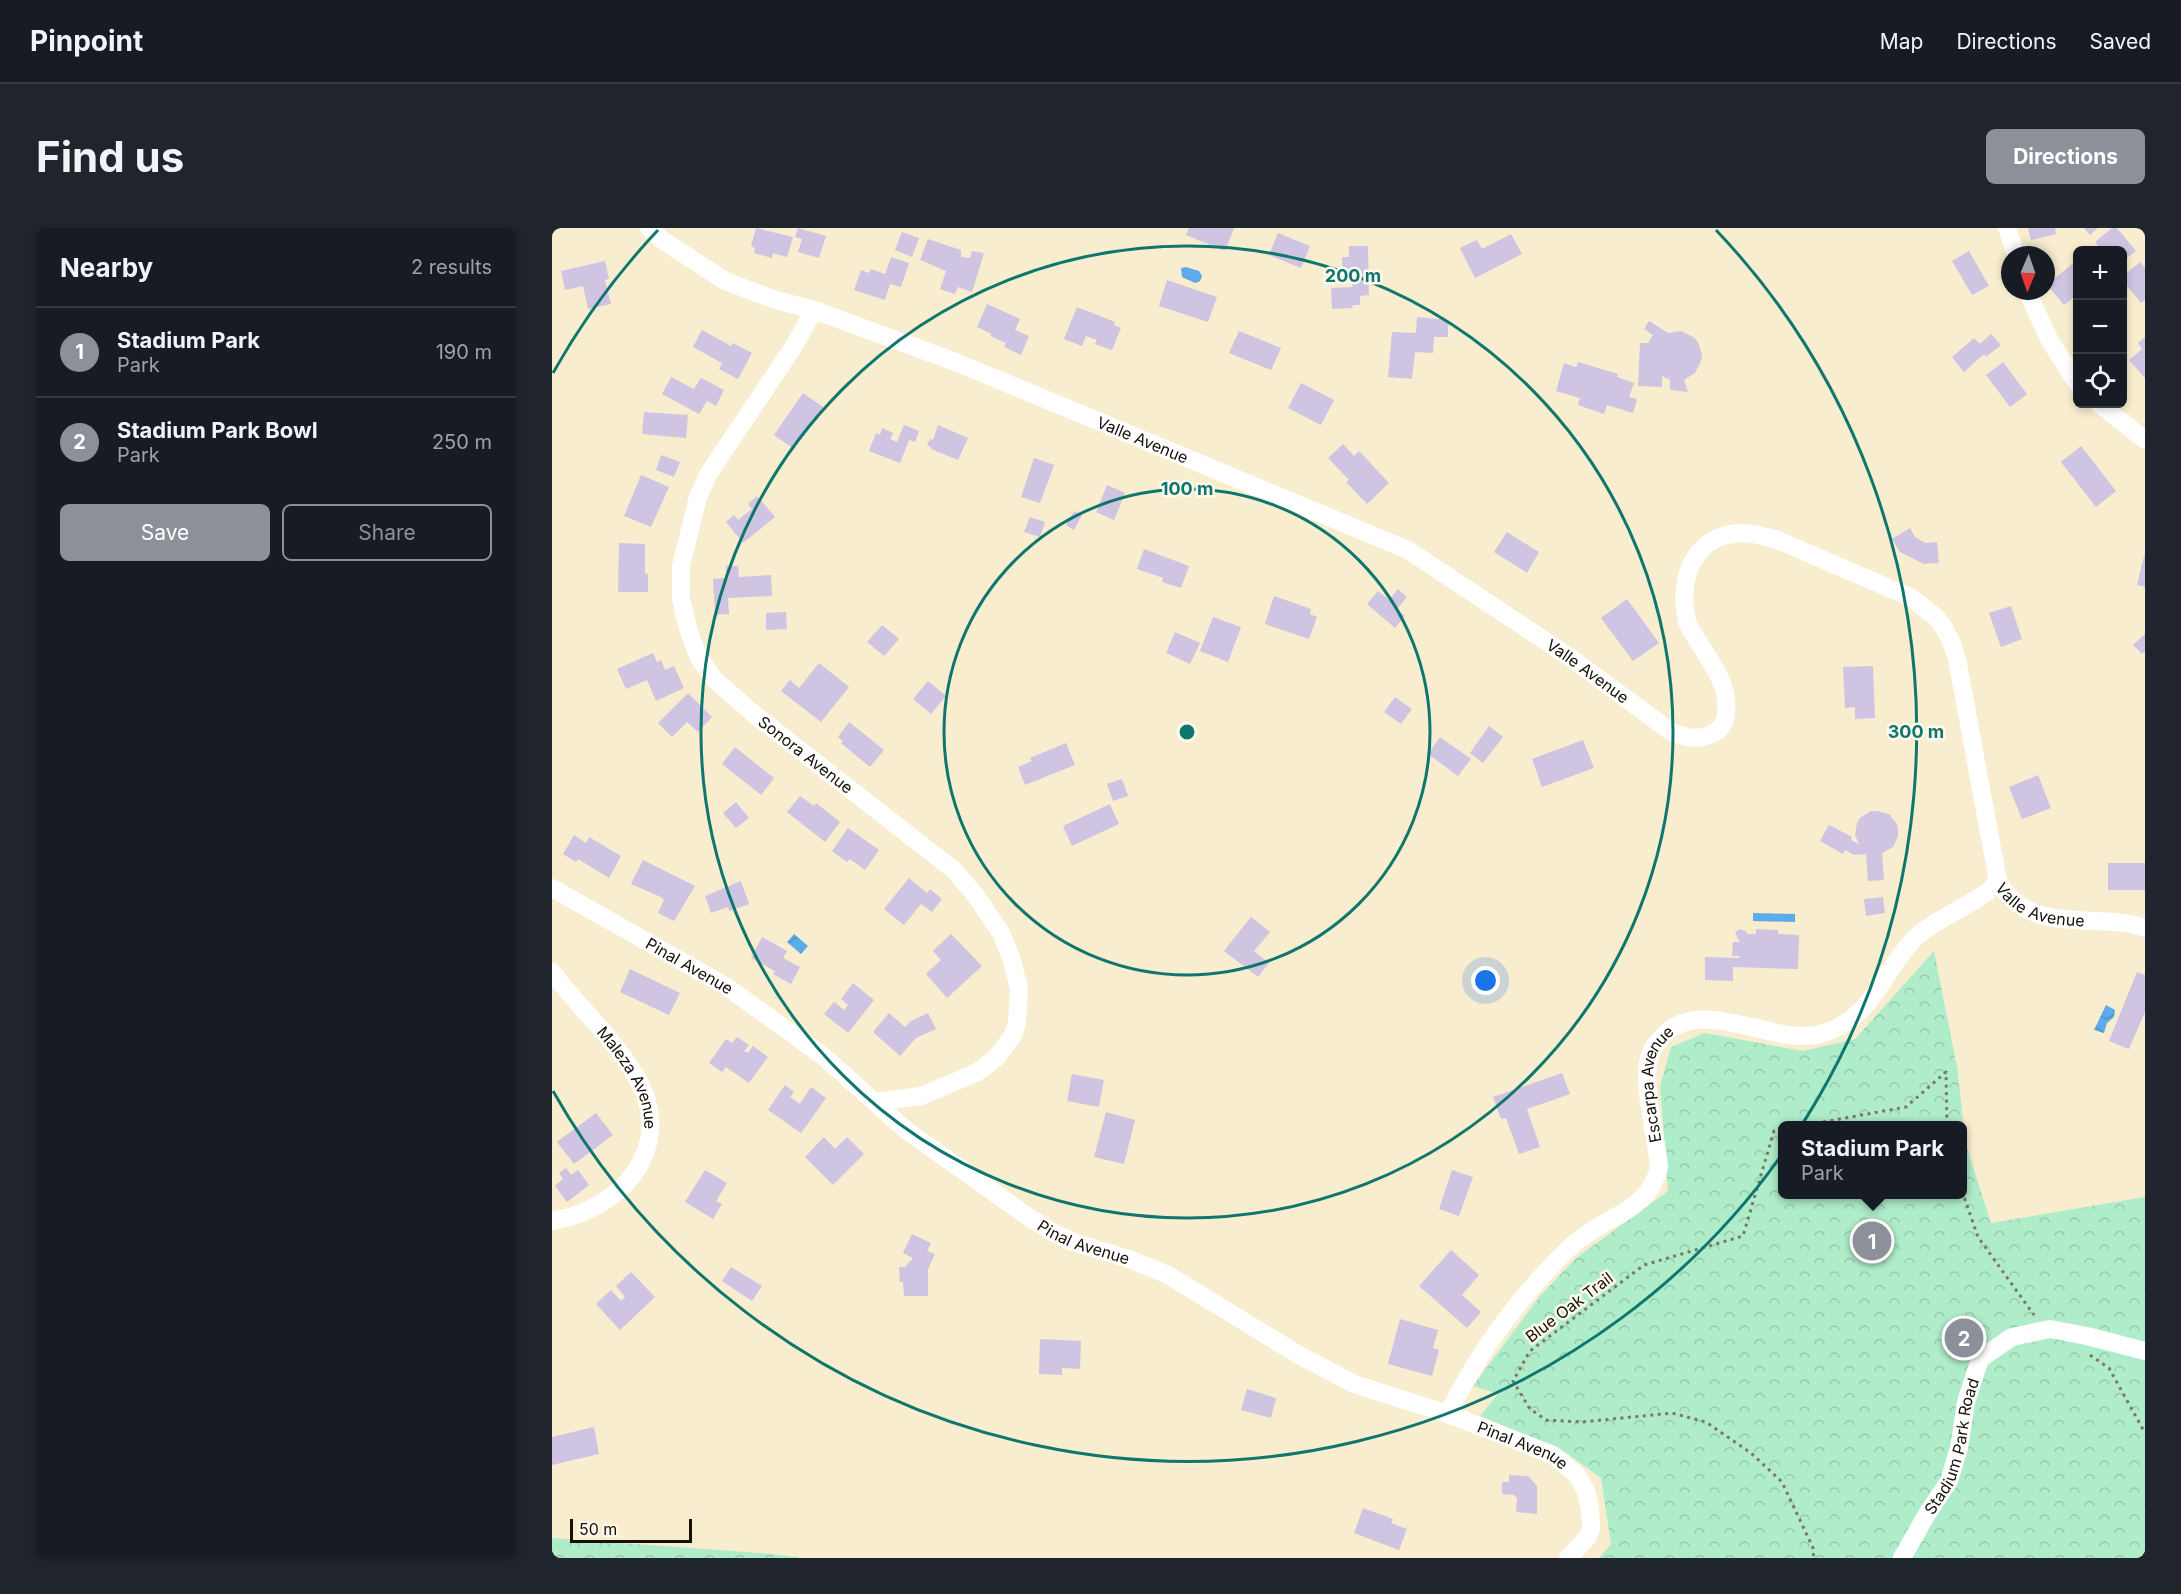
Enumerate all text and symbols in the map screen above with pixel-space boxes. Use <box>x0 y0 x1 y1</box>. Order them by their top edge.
text: Pinpoint <box>30 24 143 58</box>
text: Map <box>1880 29 1923 54</box>
text: Directions <box>1956 29 2057 54</box>
text: Saved <box>2090 29 2151 54</box>
button: Directions <box>1986 129 2145 184</box>
text: Find us <box>36 131 184 182</box>
north arrow <box>2001 246 2055 300</box>
map controls <box>2073 246 2127 408</box>
button: + <box>2073 246 2127 300</box>
text: Nearby <box>60 252 153 283</box>
text: 2 results <box>411 255 492 279</box>
text: 200 m <box>1325 265 1381 286</box>
button: − <box>2073 300 2127 354</box>
text: Stadium Park <box>117 327 260 353</box>
text: 1 <box>75 340 84 364</box>
text: 190 m <box>436 340 492 364</box>
text: Park <box>117 353 160 377</box>
button: locate <box>2073 354 2127 408</box>
street label: Valle Avenue <box>1094 412 1191 468</box>
text: Stadium Park Bowl <box>117 417 318 443</box>
text: 2 <box>73 430 86 454</box>
text: 250 m <box>432 430 492 454</box>
text: Park <box>117 443 160 467</box>
text: 100 m <box>1161 478 1213 499</box>
button: Save <box>60 504 270 561</box>
button: Share <box>282 504 492 561</box>
street label: Valle Avenue <box>1543 635 1633 707</box>
street label: Sonora Avenue <box>754 711 857 798</box>
text: 300 m <box>1888 721 1944 742</box>
centre of rings <box>1177 722 1197 742</box>
street label: Valle Avenue <box>1991 878 2085 930</box>
street label: Pinal Avenue <box>642 933 737 998</box>
your location <box>1471 966 1500 995</box>
street label: Escarpa Avenue <box>1637 1021 1677 1144</box>
street label: Maleza Avenue <box>593 1022 660 1129</box>
popup <box>1778 1121 1967 1199</box>
text: Stadium Park <box>1801 1135 1944 1161</box>
text: Park <box>1801 1161 1844 1185</box>
street label: Pinal Avenue <box>1034 1215 1132 1269</box>
pin: 1 <box>1852 1218 1892 1264</box>
street label: Blue Oak Trail <box>1521 1268 1617 1346</box>
pin: 2 <box>1944 1316 1984 1360</box>
street label: Stadium Park Road <box>1920 1376 1983 1518</box>
street label: Pinal Avenue <box>1475 1417 1572 1474</box>
scale bar <box>570 1516 692 1544</box>
text: 50 m <box>579 1519 617 1539</box>

